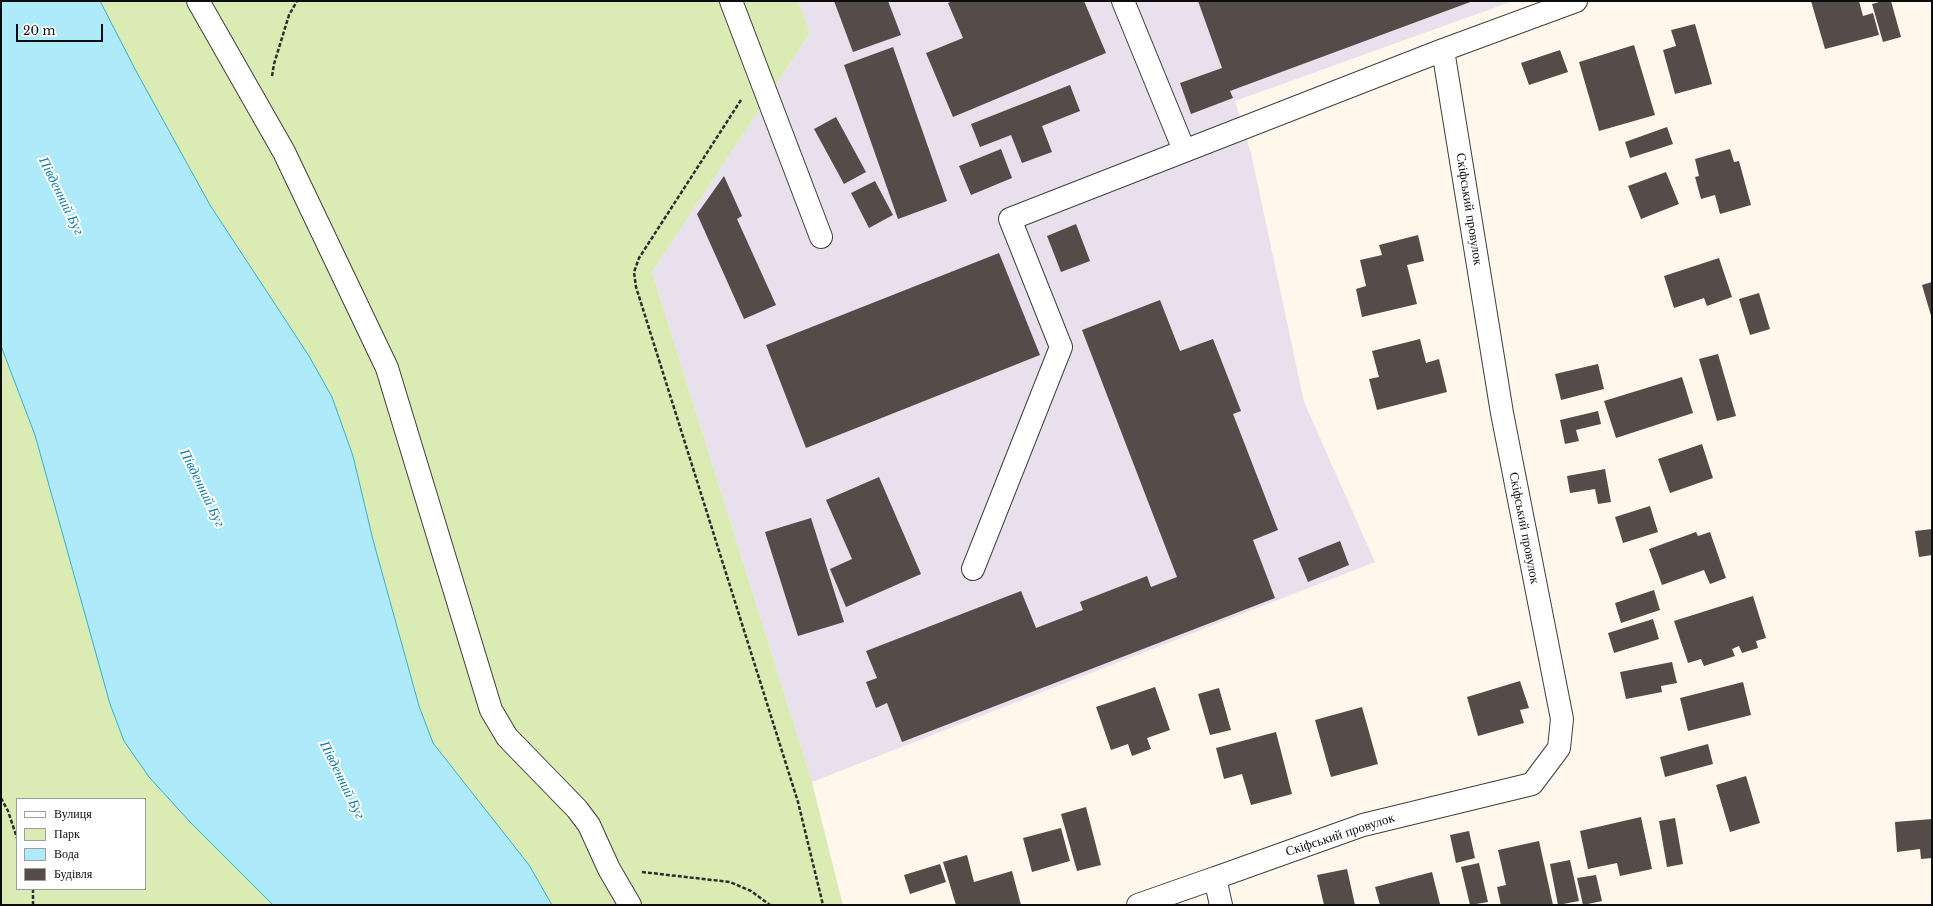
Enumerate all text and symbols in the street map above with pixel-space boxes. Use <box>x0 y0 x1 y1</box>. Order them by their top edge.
scale bar <box>18 16 105 42</box>
text: 20 m <box>23 23 55 38</box>
street label: Скіфський провулок <box>1452 152 1486 266</box>
water label: Південний Буг <box>35 154 87 238</box>
water label: Південний Буг <box>176 446 228 530</box>
street label: Скіфський провулок <box>1506 471 1542 585</box>
water label: Південний Буг <box>316 738 368 822</box>
legend <box>16 798 146 890</box>
text: Вулиця <box>54 806 92 821</box>
street label: Скіфський провулок <box>1284 810 1396 860</box>
text: Парк <box>54 826 80 841</box>
text: Вода <box>54 846 79 861</box>
text: Будівля <box>54 866 92 881</box>

